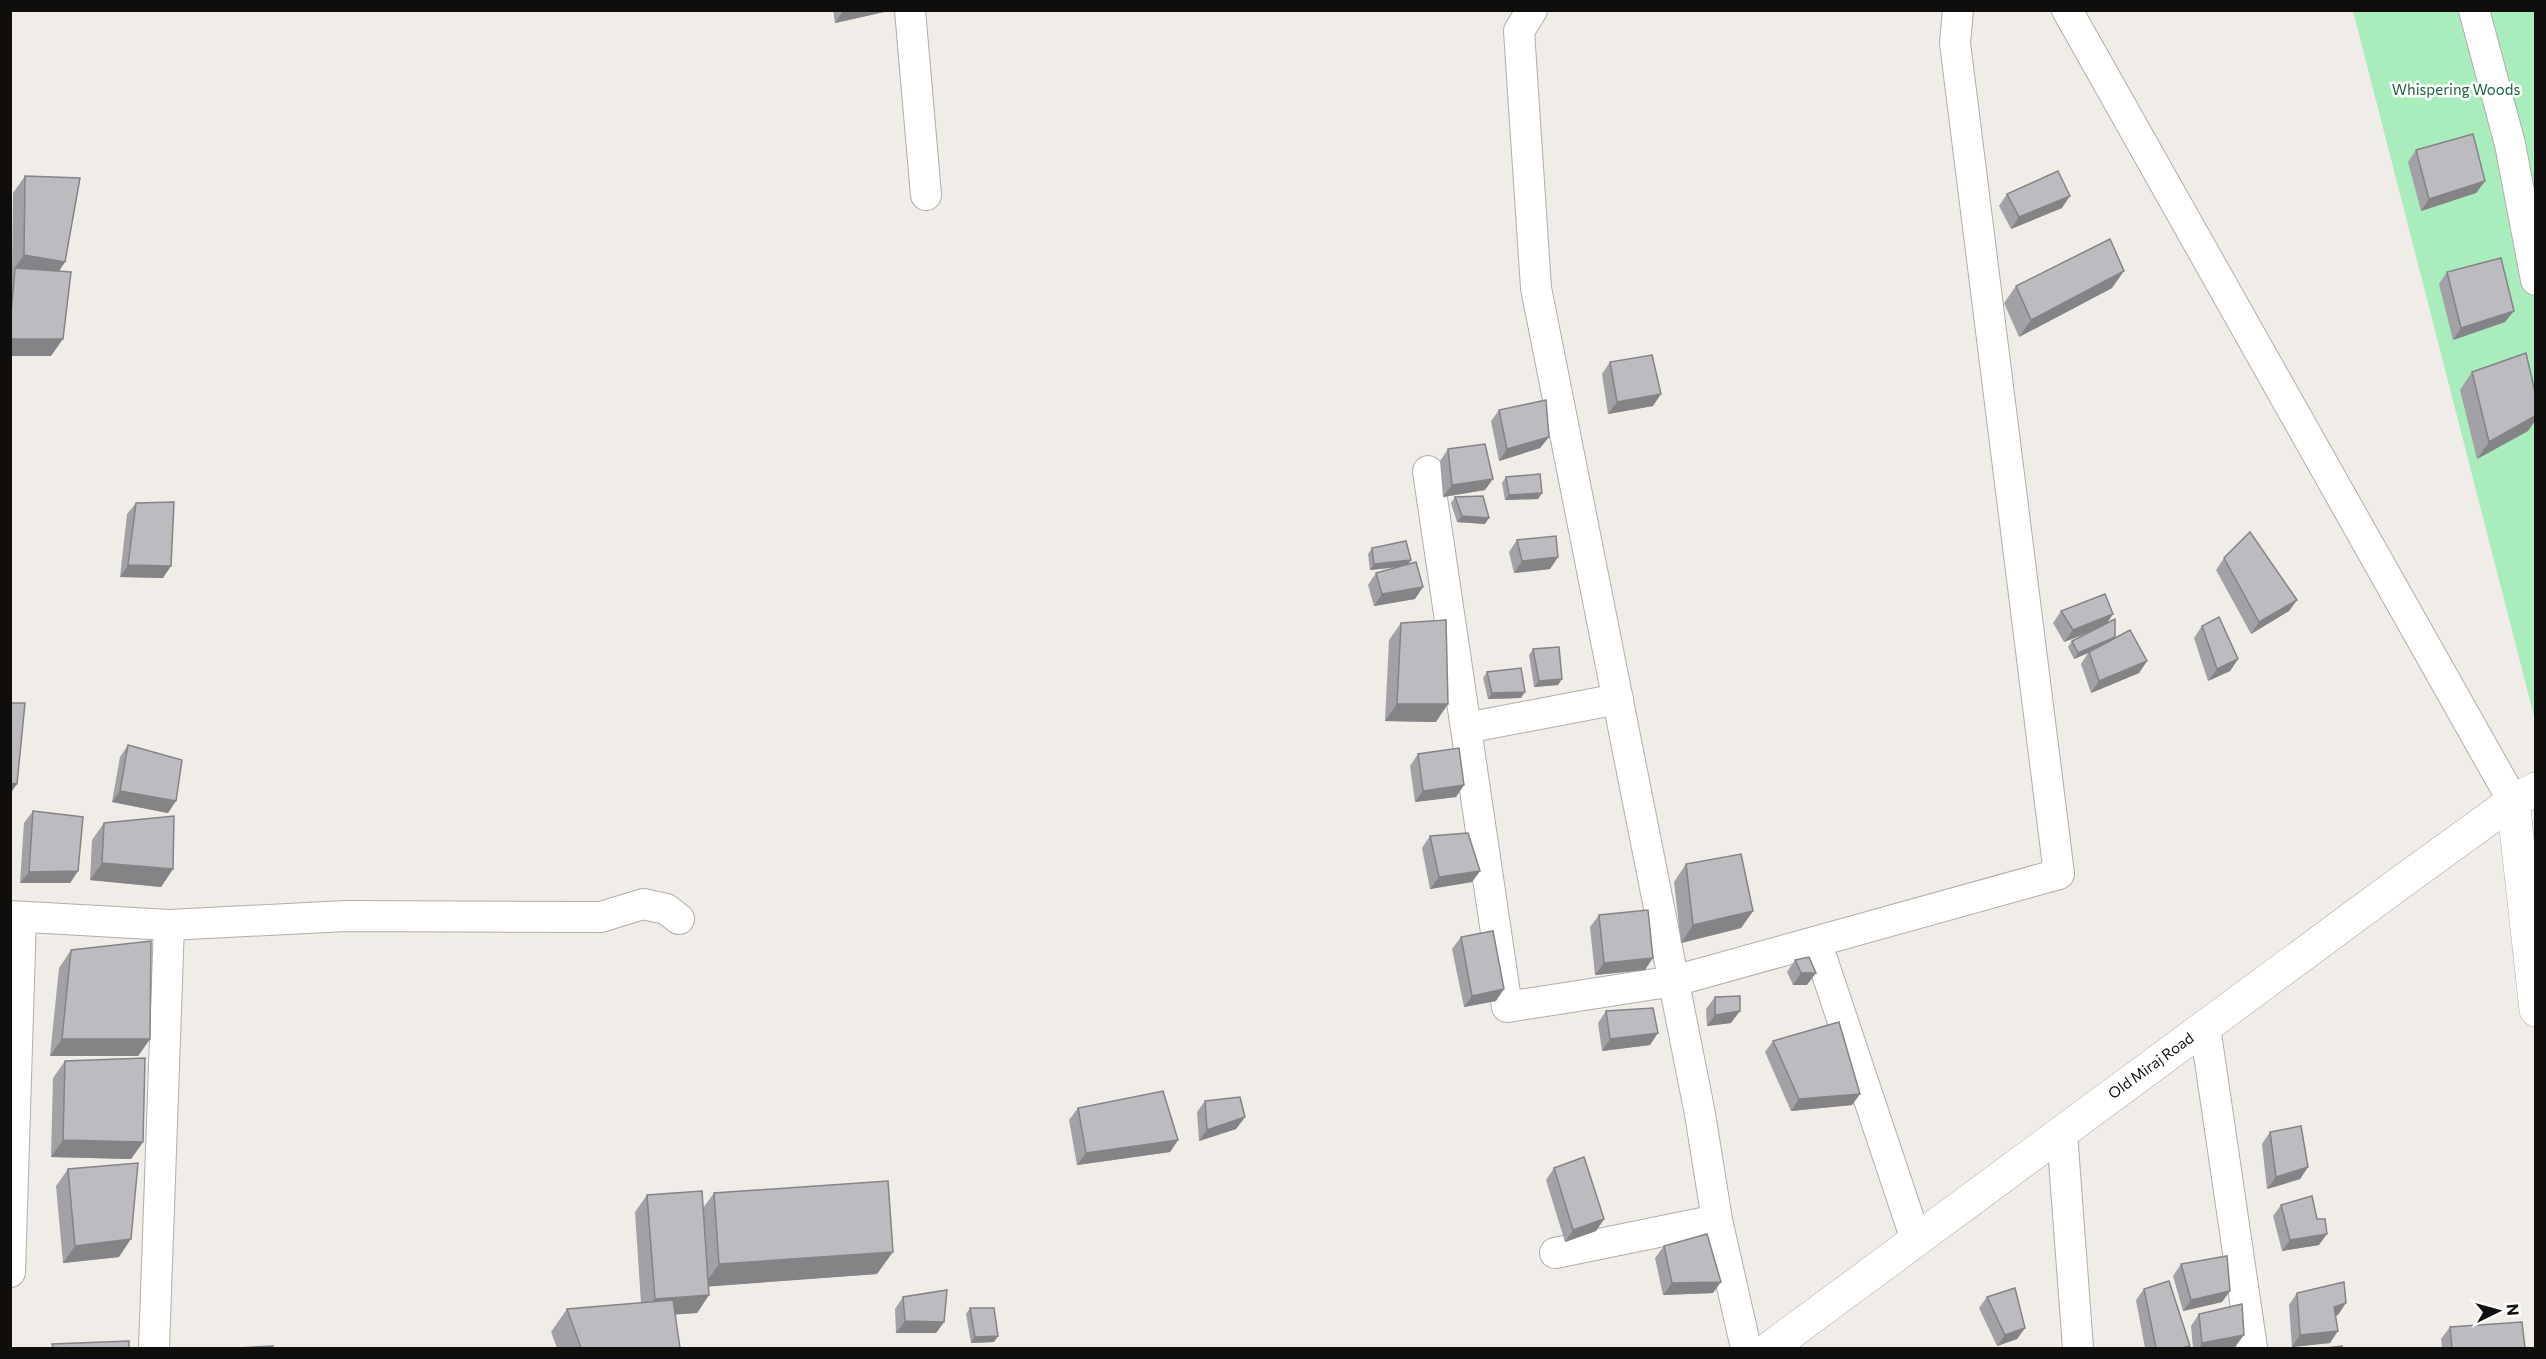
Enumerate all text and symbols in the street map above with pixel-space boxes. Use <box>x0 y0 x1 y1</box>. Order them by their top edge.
park label: Whispering Woods <box>2392 80 2520 98</box>
street label: Old Miraj Road <box>2104 1028 2197 1102</box>
north arrow <box>2468 1281 2528 1341</box>
text: N <box>2503 1303 2523 1316</box>

